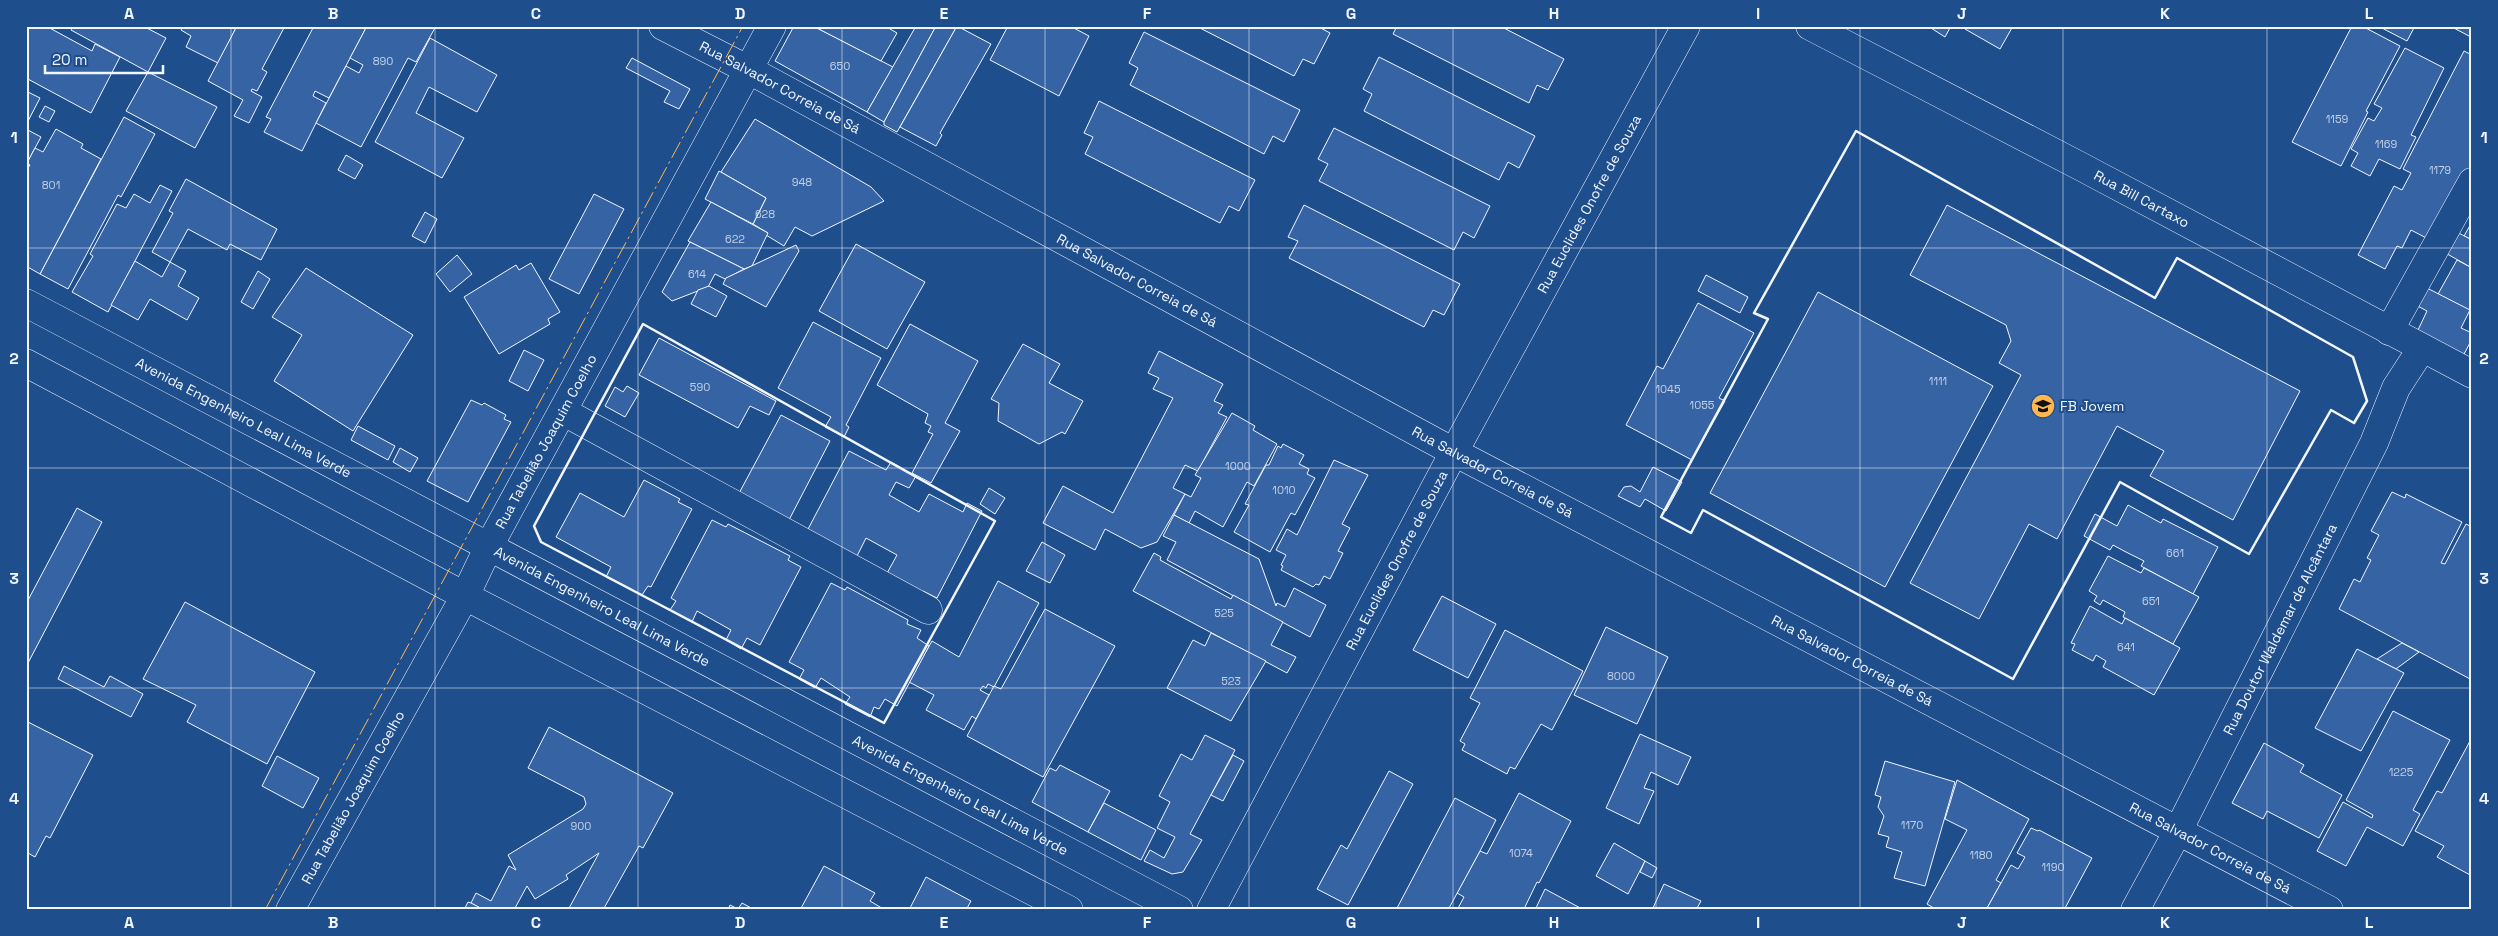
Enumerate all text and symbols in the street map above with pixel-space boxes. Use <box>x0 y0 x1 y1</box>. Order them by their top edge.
text: A <box>124 3 134 24</box>
text: B <box>328 3 338 24</box>
text: C <box>531 3 541 24</box>
text: D <box>735 3 745 24</box>
text: E <box>940 3 949 24</box>
text: F <box>1143 3 1152 24</box>
text: G <box>1346 3 1356 24</box>
text: H <box>1549 3 1559 24</box>
text: I <box>1756 3 1760 24</box>
text: J <box>1957 3 1967 24</box>
text: K <box>2160 3 2170 24</box>
text: L <box>2365 3 2374 24</box>
street label: Rua Salvador Correia de Sá <box>696 37 864 138</box>
scale bar <box>45 42 162 74</box>
text: 20 m <box>52 50 87 69</box>
house number: 890 <box>373 54 393 68</box>
house number: 650 <box>830 59 850 73</box>
street label: Rua Euclides Onofre de Souza <box>1533 111 1645 296</box>
house number: 1159 <box>2326 112 2349 126</box>
text: 1 <box>10 127 18 148</box>
text: 1 <box>2480 127 2488 148</box>
house number: 1169 <box>2375 137 2398 151</box>
house number: 1179 <box>2429 163 2451 177</box>
street label: Rua Bill Cartaxo <box>2091 166 2193 231</box>
house number: 948 <box>792 175 812 189</box>
house number: 801 <box>42 178 60 192</box>
house number: 628 <box>755 207 775 221</box>
street label: Rua Salvador Correia de Sá <box>1054 230 1220 331</box>
house number: 622 <box>725 232 745 246</box>
house number: 614 <box>688 267 706 281</box>
text: 2 <box>9 348 19 369</box>
text: 2 <box>2479 348 2489 369</box>
street label: Rua Tabelião Joaquim Coelho <box>491 351 601 532</box>
street label: Avenida Engenheiro Leal Lima Verde <box>133 353 355 482</box>
house number: 1111 <box>1929 374 1947 388</box>
house number: 590 <box>690 380 710 394</box>
house number: 1045 <box>1655 382 1681 396</box>
school or university icon: FB Jovem <box>2030 393 2056 419</box>
place label: FB Jovem <box>2060 397 2124 415</box>
house number: 1055 <box>1690 398 1715 412</box>
street label: Rua Salvador Correia de Sá <box>1409 422 1576 522</box>
house number: 1000 <box>1225 459 1251 473</box>
street label: Rua Euclides Onofre de Souza <box>1342 467 1452 653</box>
house number: 1010 <box>1272 483 1296 497</box>
street label: Rua Doutor Waldemar de Alcântara <box>2219 520 2341 738</box>
street label: Avenida Engenheiro Leal Lima Verde <box>491 542 713 670</box>
house number: 661 <box>2166 546 2184 560</box>
text: 3 <box>9 568 19 589</box>
text: 3 <box>2479 568 2489 589</box>
house number: 651 <box>2142 594 2160 608</box>
house number: 525 <box>1214 606 1234 620</box>
street label: Rua Salvador Correia de Sá <box>1768 611 1936 710</box>
house number: 641 <box>2117 640 2135 654</box>
house number: 8000 <box>1607 669 1635 683</box>
house number: 523 <box>1221 674 1241 688</box>
street label: Rua Tabelião Joaquim Coelho <box>297 707 408 887</box>
street label: Avenida Engenheiro Leal Lima Verde <box>849 731 1071 859</box>
house number: 1225 <box>2389 765 2414 779</box>
text: 4 <box>9 788 19 809</box>
text: 4 <box>2479 788 2489 809</box>
street label: Rua Salvador Correia de Sá <box>2126 798 2294 898</box>
house number: 1170 <box>1901 818 1923 832</box>
house number: 900 <box>571 819 591 833</box>
house number: 1074 <box>1509 846 1533 860</box>
house number: 1180 <box>1969 848 1993 862</box>
house number: 1190 <box>2042 860 2064 874</box>
text: A <box>124 912 134 933</box>
text: B <box>328 912 338 933</box>
text: C <box>531 912 541 933</box>
text: D <box>735 912 745 933</box>
text: E <box>940 912 949 933</box>
text: F <box>1143 912 1152 933</box>
text: G <box>1346 912 1356 933</box>
text: H <box>1549 912 1559 933</box>
text: I <box>1756 912 1760 933</box>
text: J <box>1957 912 1967 933</box>
text: K <box>2160 912 2170 933</box>
text: L <box>2365 912 2374 933</box>

